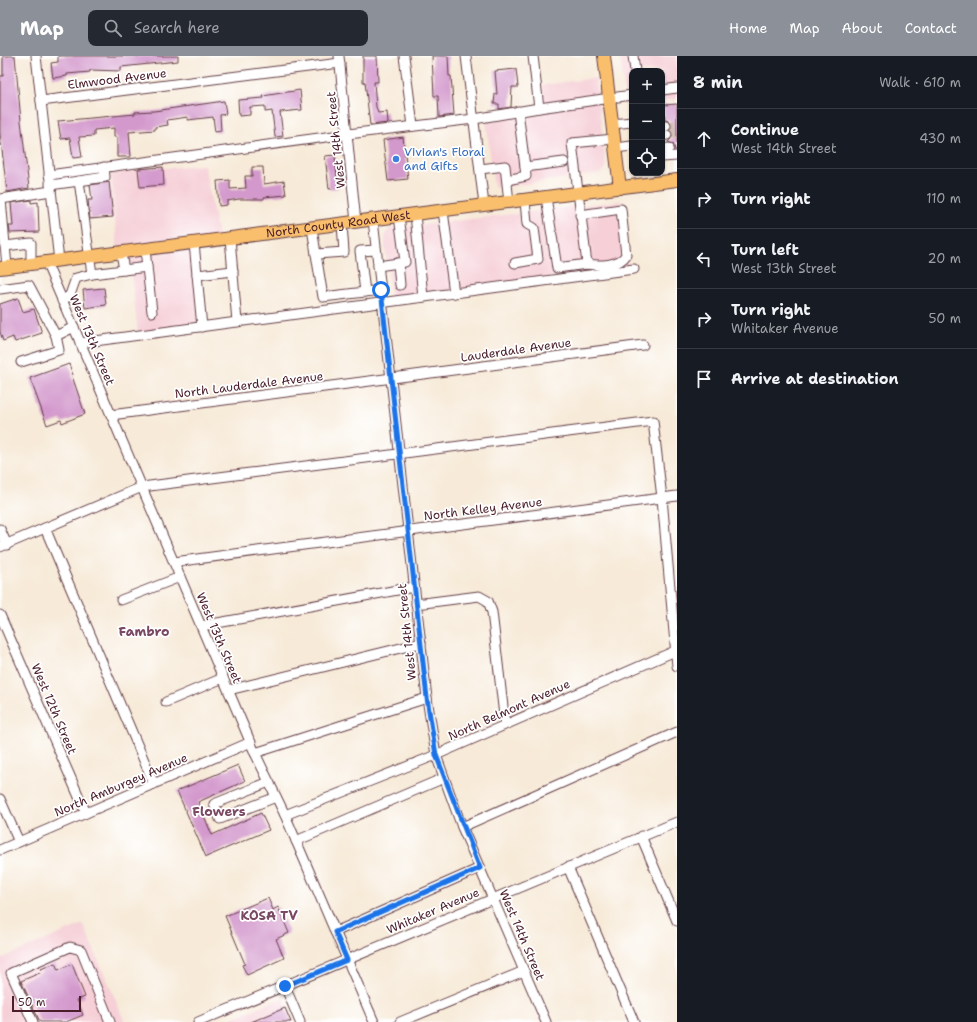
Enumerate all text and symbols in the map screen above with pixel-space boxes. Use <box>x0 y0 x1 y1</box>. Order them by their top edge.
search box <box>88 10 368 46</box>
text: Map <box>20 16 64 41</box>
icon: search <box>102 17 124 39</box>
text: Search here <box>134 18 220 38</box>
text: Home <box>729 19 768 37</box>
text: Map <box>790 19 820 37</box>
text: About <box>842 19 883 37</box>
text: Contact <box>905 19 957 37</box>
street label: Elmwood Avenue <box>66 65 168 93</box>
map controls <box>629 68 665 176</box>
button: + <box>629 68 665 104</box>
text: 8 min <box>693 71 743 93</box>
text: Walk · 610 m <box>879 74 961 91</box>
street label: West 14th Street <box>323 91 349 189</box>
button: − <box>629 104 665 140</box>
text: Continue <box>731 120 799 140</box>
icon: ahead <box>693 128 715 150</box>
text: 430 m <box>919 130 961 147</box>
button: locate <box>629 140 665 176</box>
text: West 14th Street <box>731 140 837 157</box>
place label: Vivian's Floral and Gifts <box>404 144 485 174</box>
marker: Vivian's Floral and Gifts <box>391 154 401 164</box>
icon: right <box>693 188 715 210</box>
text: Turn right <box>731 189 811 209</box>
text: 110 m <box>926 190 961 207</box>
street label: North County Road West <box>265 207 411 241</box>
text: Turn left <box>731 240 799 260</box>
icon: left <box>693 248 715 270</box>
text: 20 m <box>928 250 961 267</box>
text: West 13th Street <box>731 260 836 277</box>
route start <box>372 281 390 299</box>
street label: West 13th Street <box>66 292 118 388</box>
text: Turn right <box>731 300 811 320</box>
icon: right <box>693 308 715 330</box>
text: 50 m <box>928 310 961 327</box>
text: Whitaker Avenue <box>731 320 839 337</box>
street label: Lauderdale Avenue <box>460 334 573 366</box>
street label: North Lauderdale Avenue <box>174 368 324 402</box>
icon: arrive <box>693 368 715 390</box>
text: Arrive at destination <box>731 369 899 389</box>
street label: North Kelley Avenue <box>423 494 543 524</box>
street label: West 14th Street <box>394 583 420 681</box>
street label: West 13th Street <box>193 590 245 686</box>
district label: Fambro <box>118 623 170 640</box>
street label: West 12th Street <box>28 661 80 757</box>
street label: North Belmont Avenue <box>446 676 573 744</box>
street label: North Amburgey Avenue <box>52 750 190 820</box>
district label: Flowers <box>192 803 246 820</box>
street label: Whitaker Avenue <box>384 884 482 938</box>
street label: West 14th Street <box>496 887 548 983</box>
district label: KOSA TV <box>240 907 298 924</box>
route end <box>276 977 294 995</box>
scale bar <box>12 994 81 1013</box>
text: 50 m <box>18 995 46 1010</box>

